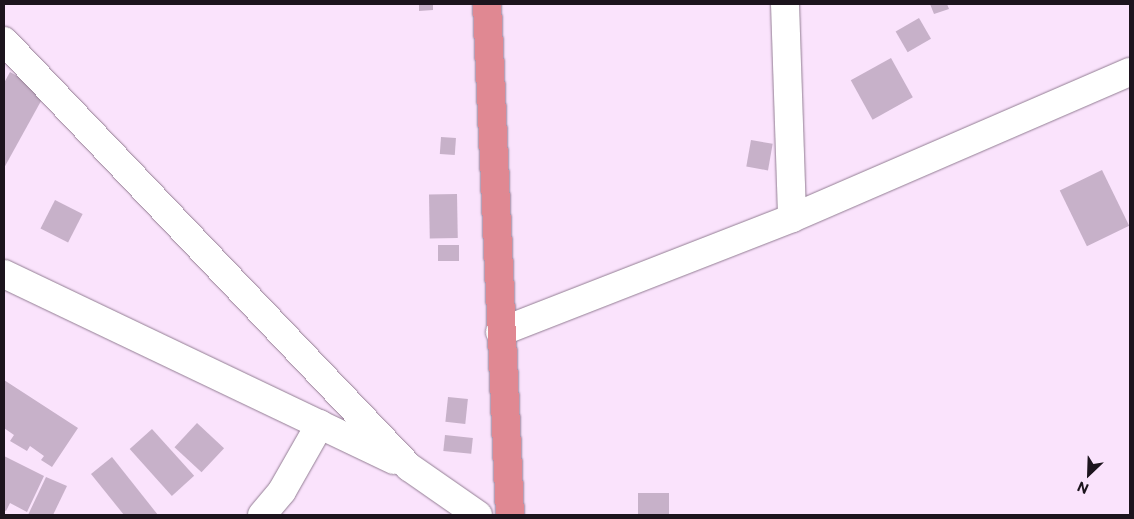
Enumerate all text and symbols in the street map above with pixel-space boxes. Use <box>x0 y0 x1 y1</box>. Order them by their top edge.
north arrow <box>1064 449 1114 499</box>
text: N <box>1074 478 1091 498</box>

